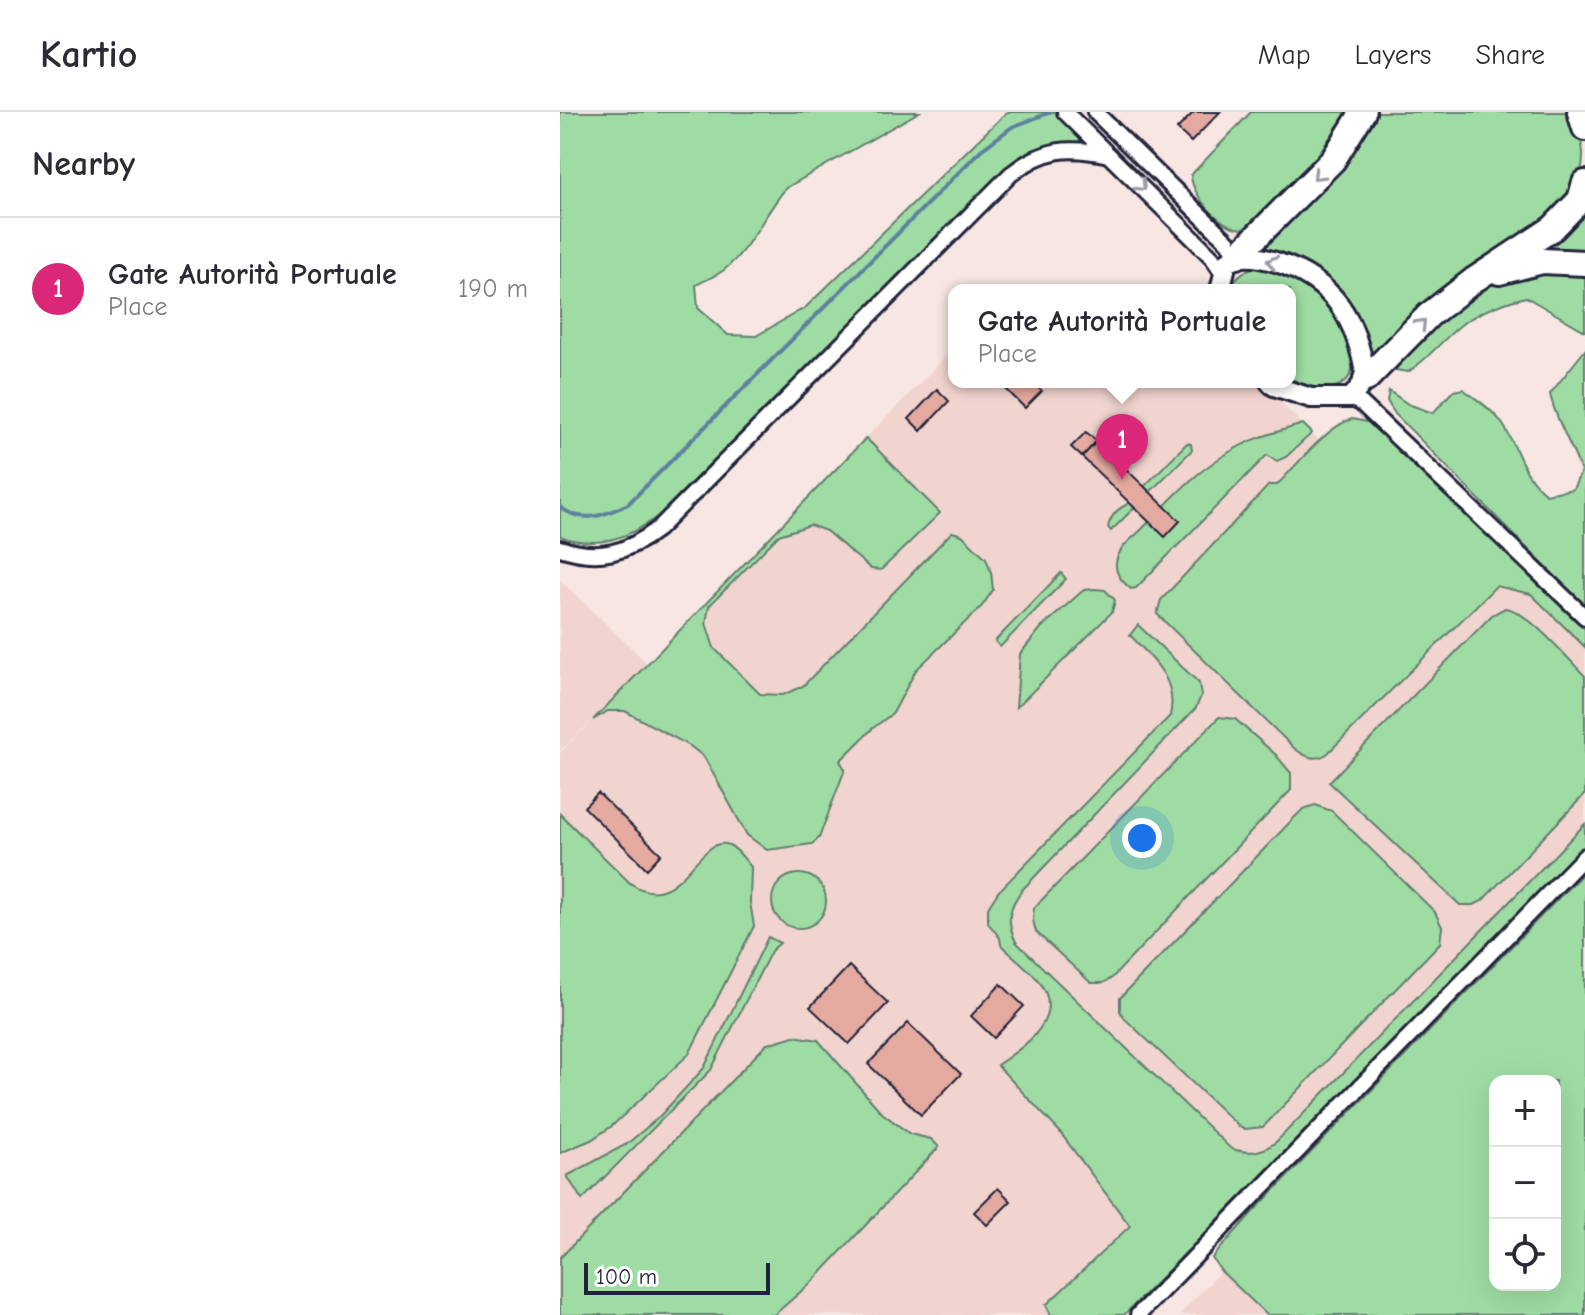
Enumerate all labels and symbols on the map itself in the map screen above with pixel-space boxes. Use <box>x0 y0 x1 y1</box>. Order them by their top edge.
one-way arrow <box>1313 166 1327 180</box>
one-way arrow <box>1132 177 1146 191</box>
one-way arrow <box>1266 254 1280 271</box>
one-way arrow <box>1411 319 1426 333</box>
pin: 1 <box>1096 414 1148 480</box>
your location <box>1122 818 1162 858</box>
scale bar <box>584 1259 770 1295</box>

